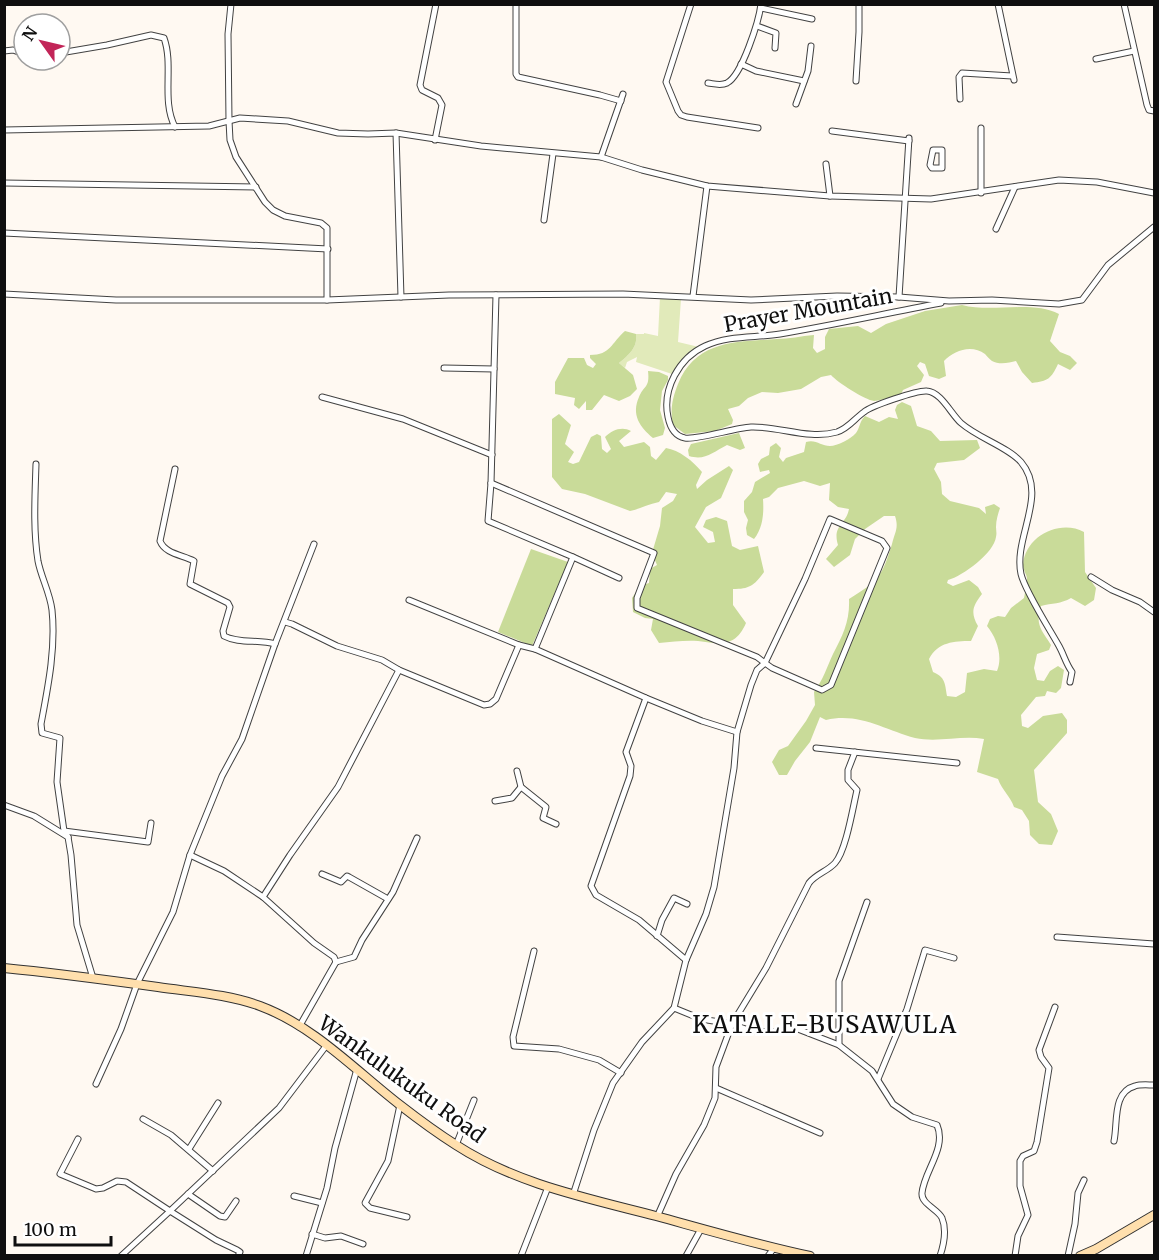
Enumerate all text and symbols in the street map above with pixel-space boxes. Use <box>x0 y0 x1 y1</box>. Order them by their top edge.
north arrow <box>12 12 72 72</box>
text: N <box>18 22 42 44</box>
street label: Prayer Mountain <box>722 282 895 338</box>
street label: Wankulukuku Road <box>313 1009 491 1149</box>
district label: KATALE-BUSAWULA <box>692 1009 958 1040</box>
scale bar <box>15 1209 111 1247</box>
text: 100 m <box>24 1218 77 1241</box>

